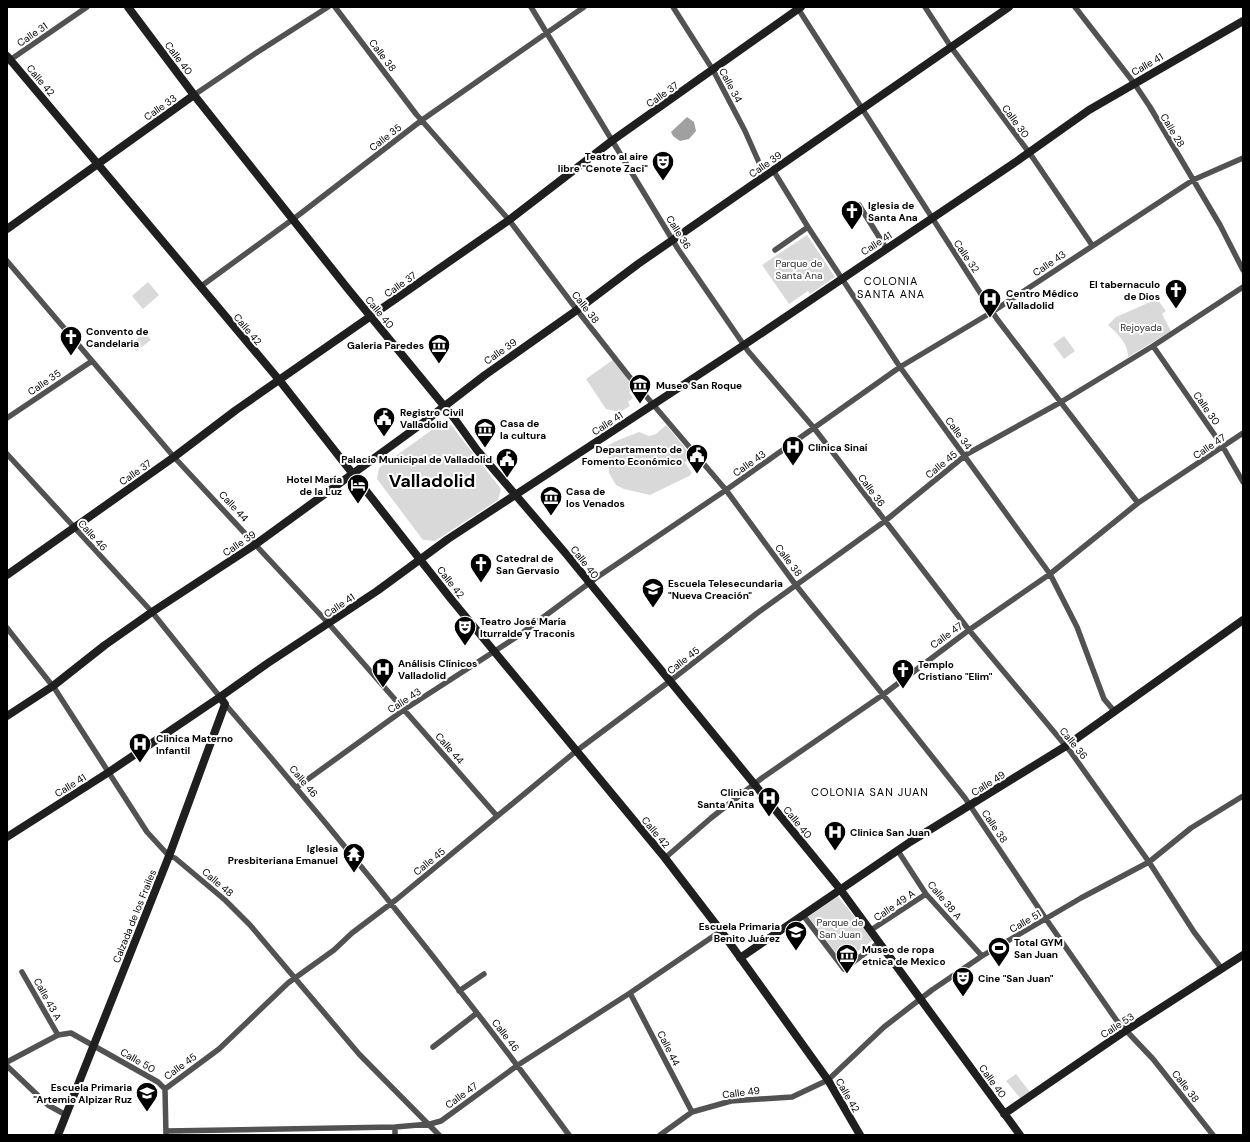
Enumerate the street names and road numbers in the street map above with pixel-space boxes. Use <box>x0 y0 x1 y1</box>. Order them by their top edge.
street label: Calle 31 <box>14 19 50 49</box>
street label: Calle 38 <box>366 36 399 74</box>
street label: Calle 40 <box>162 39 195 78</box>
street label: Calle 41 <box>1129 50 1165 79</box>
street label: Calle 42 <box>24 62 58 99</box>
street label: Calle 34 <box>716 66 745 105</box>
street label: Calle 37 <box>644 79 681 110</box>
street label: Calle 33 <box>141 91 179 123</box>
street label: Calle 30 <box>999 102 1032 141</box>
street label: Calle 28 <box>1157 111 1188 150</box>
street label: Calle 35 <box>367 121 404 154</box>
street label: Calle 39 <box>746 148 784 180</box>
street label: Calle 36 <box>663 213 694 252</box>
street label: Calle 41 <box>858 229 894 258</box>
street label: Calle 32 <box>951 237 982 275</box>
street label: Calle 43 <box>1030 248 1068 279</box>
street label: Calle 37 <box>382 269 419 300</box>
street label: Calle 38 <box>569 289 602 326</box>
street label: Calle 40 <box>362 293 397 331</box>
street label: Calle 42 <box>231 311 265 348</box>
street label: Calle 39 <box>481 335 519 367</box>
street label: Calle 35 <box>25 367 63 398</box>
street label: Calle 30 <box>1190 389 1223 428</box>
street label: Calle 41 <box>589 409 625 438</box>
street label: Calle 34 <box>942 414 975 452</box>
street label: Calle 47 <box>1190 431 1228 462</box>
street label: Calle 43 <box>730 447 768 479</box>
street label: Calle 45 <box>923 448 960 481</box>
street label: Calle 37 <box>117 457 154 488</box>
street label: Calle 36 <box>855 471 888 509</box>
street label: Calle 44 <box>216 488 251 525</box>
street label: Calle 46 <box>75 517 110 554</box>
street label: Calle 39 <box>220 528 258 559</box>
street label: Calle 38 <box>772 541 805 579</box>
street label: Calle 40 <box>568 543 602 582</box>
street label: Calle 42 <box>434 564 467 601</box>
street label: Calle 41 <box>321 590 357 620</box>
street label: Calle 47 <box>928 619 965 651</box>
street label: Calle 45 <box>664 644 702 677</box>
street label: Calle 43 <box>385 685 424 716</box>
street label: Calle 36 <box>1057 725 1090 762</box>
street label: Calle 44 <box>432 730 467 767</box>
street label: Calle 46 <box>287 763 321 800</box>
street label: Calle 49 <box>969 768 1008 799</box>
street label: Calle 41 <box>52 771 88 800</box>
street label: Calle 40 <box>780 803 815 841</box>
street label: Calle 38 <box>979 807 1010 845</box>
street label: Calle 42 <box>639 814 673 851</box>
street label: Calle 45 <box>411 845 448 878</box>
street label: Calle 48 <box>199 865 236 900</box>
street label: Calzada de los Frailes <box>110 868 159 965</box>
street label: Calle 38 A <box>925 878 965 923</box>
street label: Calle 49 A <box>871 887 918 924</box>
street label: Calle 51 <box>1007 907 1043 936</box>
street label: Calle 43 A <box>31 976 65 1023</box>
street label: Calle 53 <box>1098 1010 1137 1041</box>
street label: Calle 46 <box>489 1016 522 1054</box>
street label: Calle 44 <box>654 1029 683 1068</box>
street label: Calle 50 <box>118 1045 158 1076</box>
street label: Calle 45 <box>161 1050 199 1083</box>
street label: Calle 40 <box>976 1062 1009 1101</box>
street label: Calle 38 <box>1169 1068 1202 1105</box>
street label: Calle 42 <box>833 1076 863 1115</box>
street label: Calle 47 <box>443 1079 480 1111</box>
street label: Calle 49 <box>722 1084 761 1101</box>

